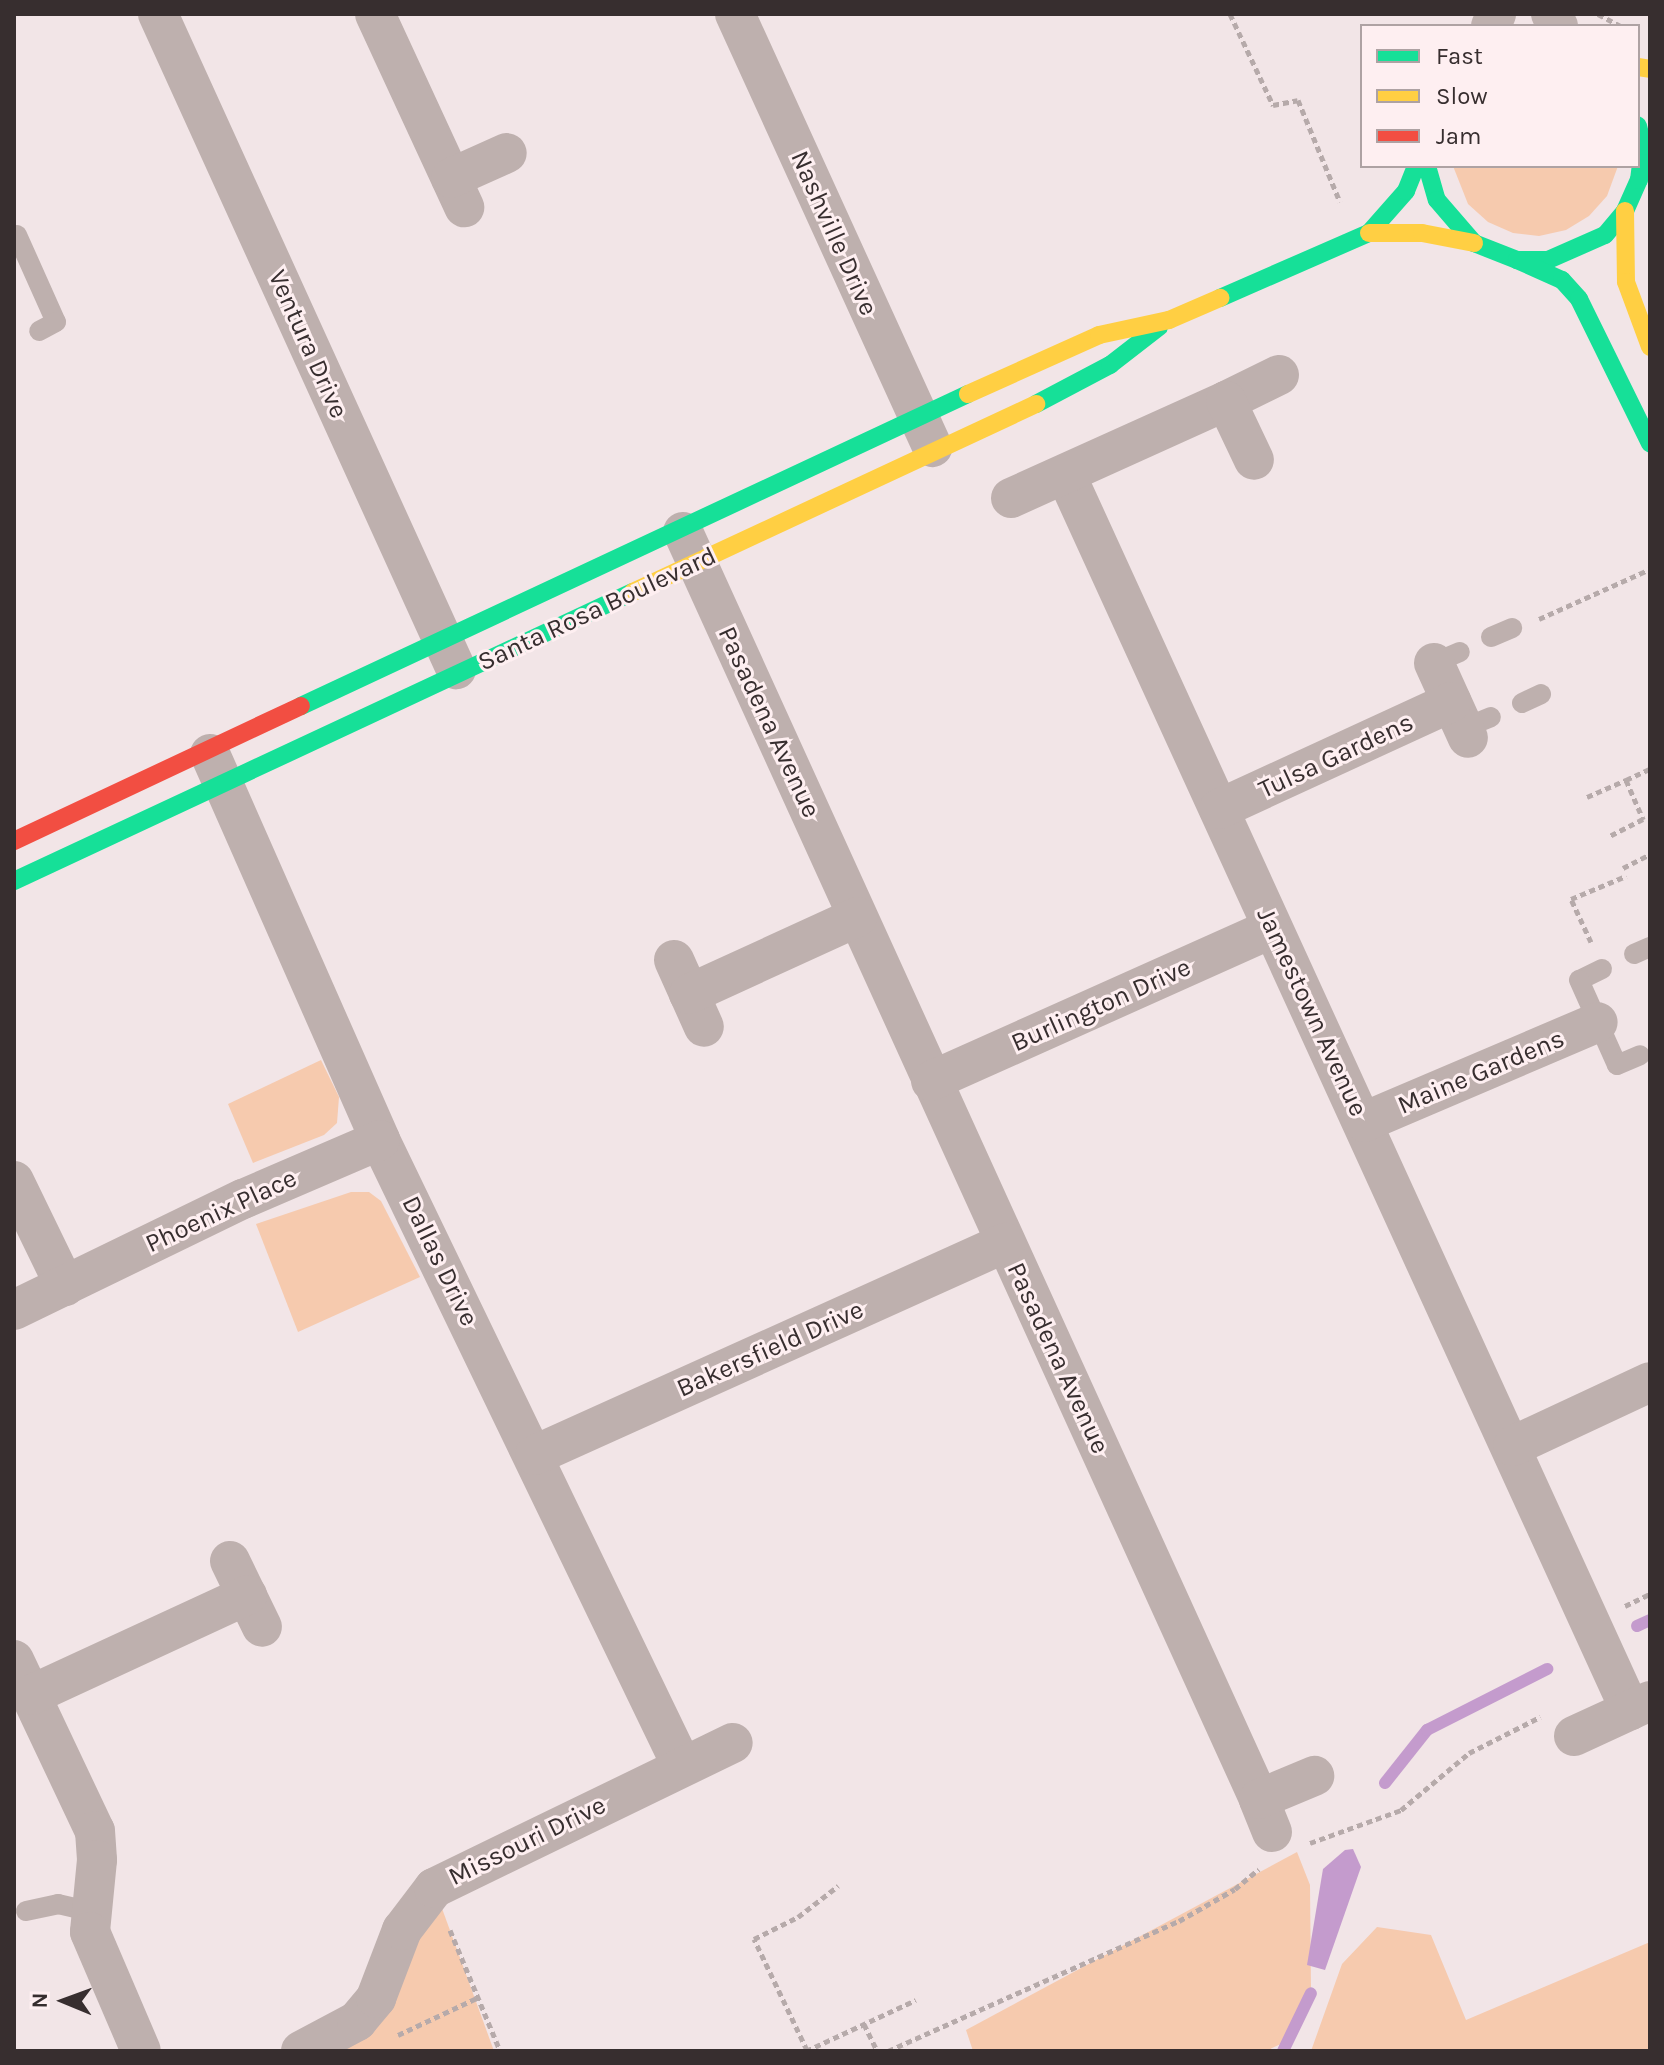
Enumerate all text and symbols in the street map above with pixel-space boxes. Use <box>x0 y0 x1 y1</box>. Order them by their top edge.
legend <box>1360 24 1640 168</box>
text: Fast <box>1436 42 1483 70</box>
text: Slow <box>1436 82 1488 110</box>
text: Jam <box>1436 122 1481 150</box>
street label: Nashville Drive <box>784 146 884 320</box>
street label: Ventura Drive <box>261 265 355 423</box>
street label: Santa Rosa Boulevard <box>473 540 721 678</box>
street label: Pasadena Avenue <box>711 622 827 822</box>
street label: Tulsa Gardens <box>1254 707 1418 805</box>
street label: Jamestown Avenue <box>1250 903 1374 1121</box>
street label: Burlington Drive <box>1006 951 1196 1059</box>
street label: Maine Gardens <box>1393 1023 1569 1121</box>
street label: Phoenix Place <box>140 1162 302 1260</box>
street label: Dallas Drive <box>395 1191 485 1331</box>
street label: Pasadena Avenue <box>1000 1258 1116 1458</box>
street label: Bakersfield Drive <box>672 1294 868 1404</box>
street label: Missouri Drive <box>443 1789 611 1893</box>
north arrow <box>24 1961 104 2041</box>
text: N <box>27 1992 53 2009</box>

